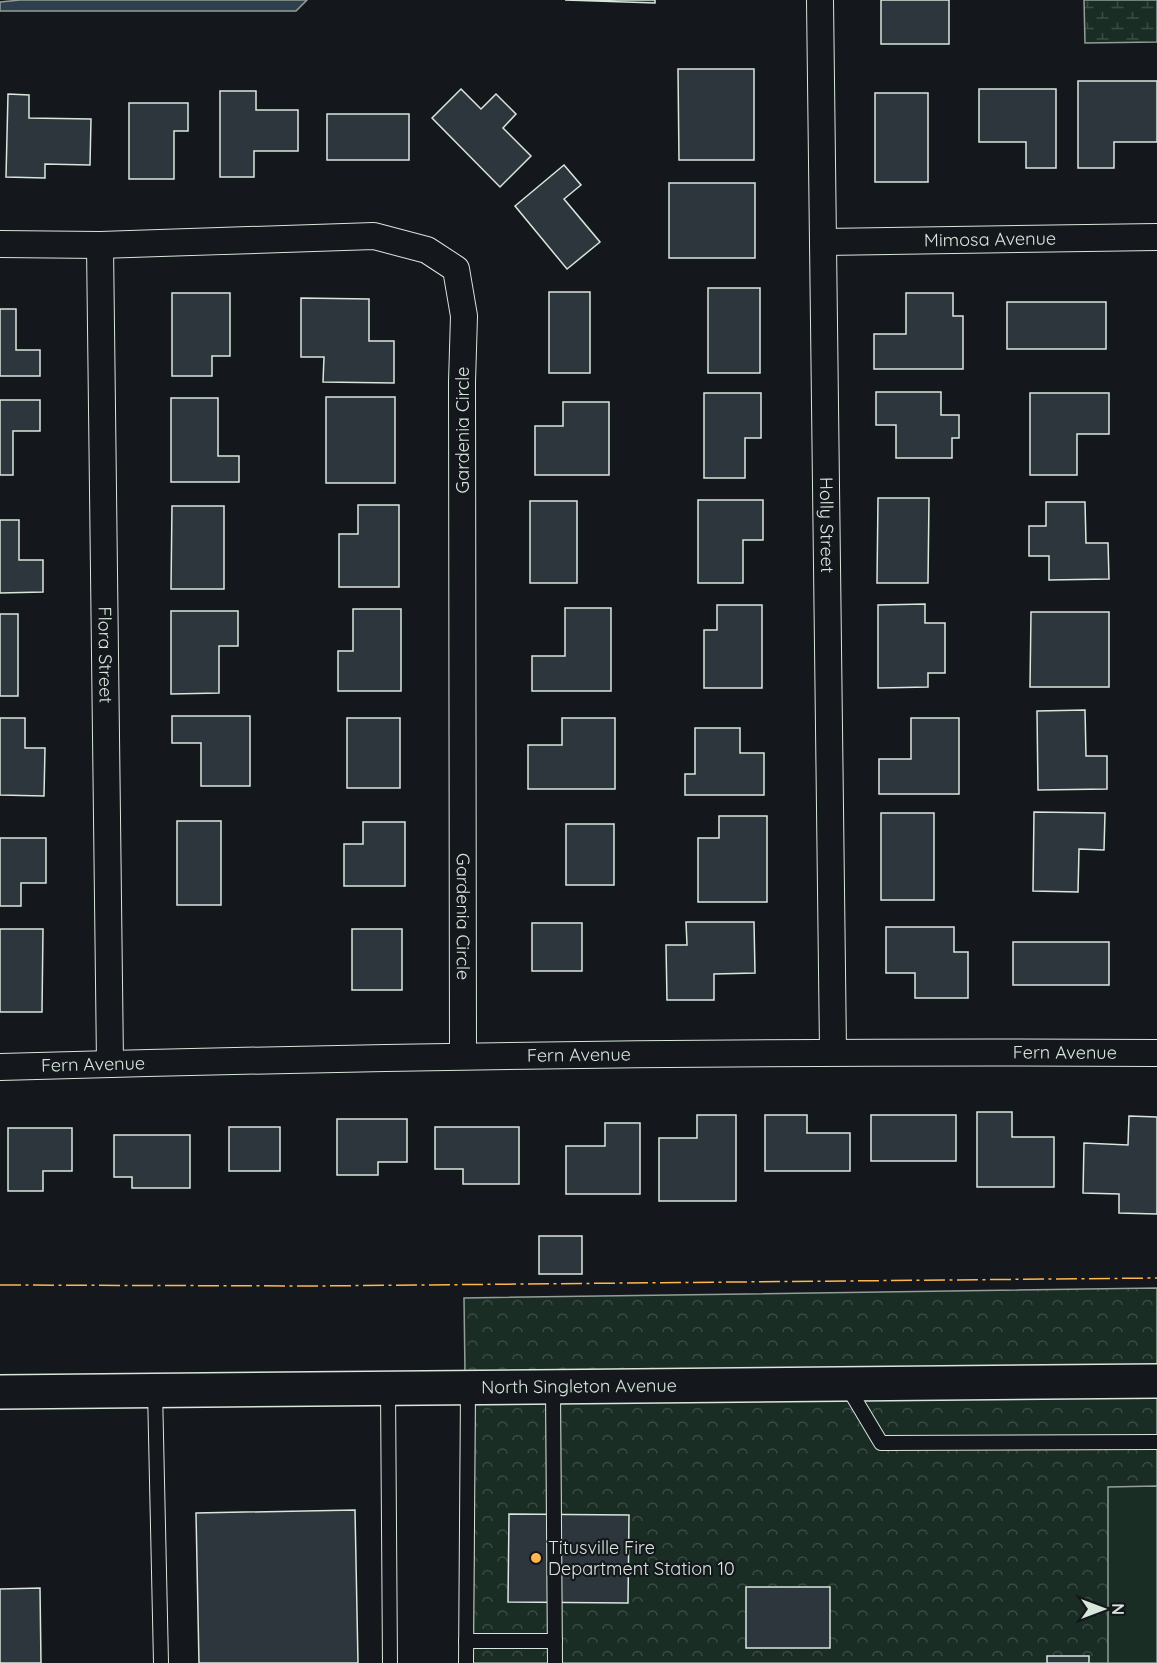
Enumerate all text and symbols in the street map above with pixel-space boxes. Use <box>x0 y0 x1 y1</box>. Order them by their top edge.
street label: Mimosa Avenue <box>924 227 1056 251</box>
street label: Gardenia Circle <box>451 367 474 493</box>
street label: Holly Street <box>815 477 839 573</box>
street label: Flora Street <box>93 606 118 704</box>
street label: Gardenia Circle <box>452 853 475 980</box>
street label: Fern Avenue <box>1013 1041 1117 1064</box>
street label: Fern Avenue <box>527 1043 631 1067</box>
street label: Fern Avenue <box>41 1051 145 1077</box>
street label: North Singleton Avenue <box>481 1374 677 1398</box>
place label: Titusville Fire Department Station 10 <box>548 1536 735 1580</box>
marker: Titusville Fire Department Station 10 <box>529 1551 543 1565</box>
north arrow <box>1073 1579 1133 1639</box>
text: N <box>1108 1603 1128 1615</box>

